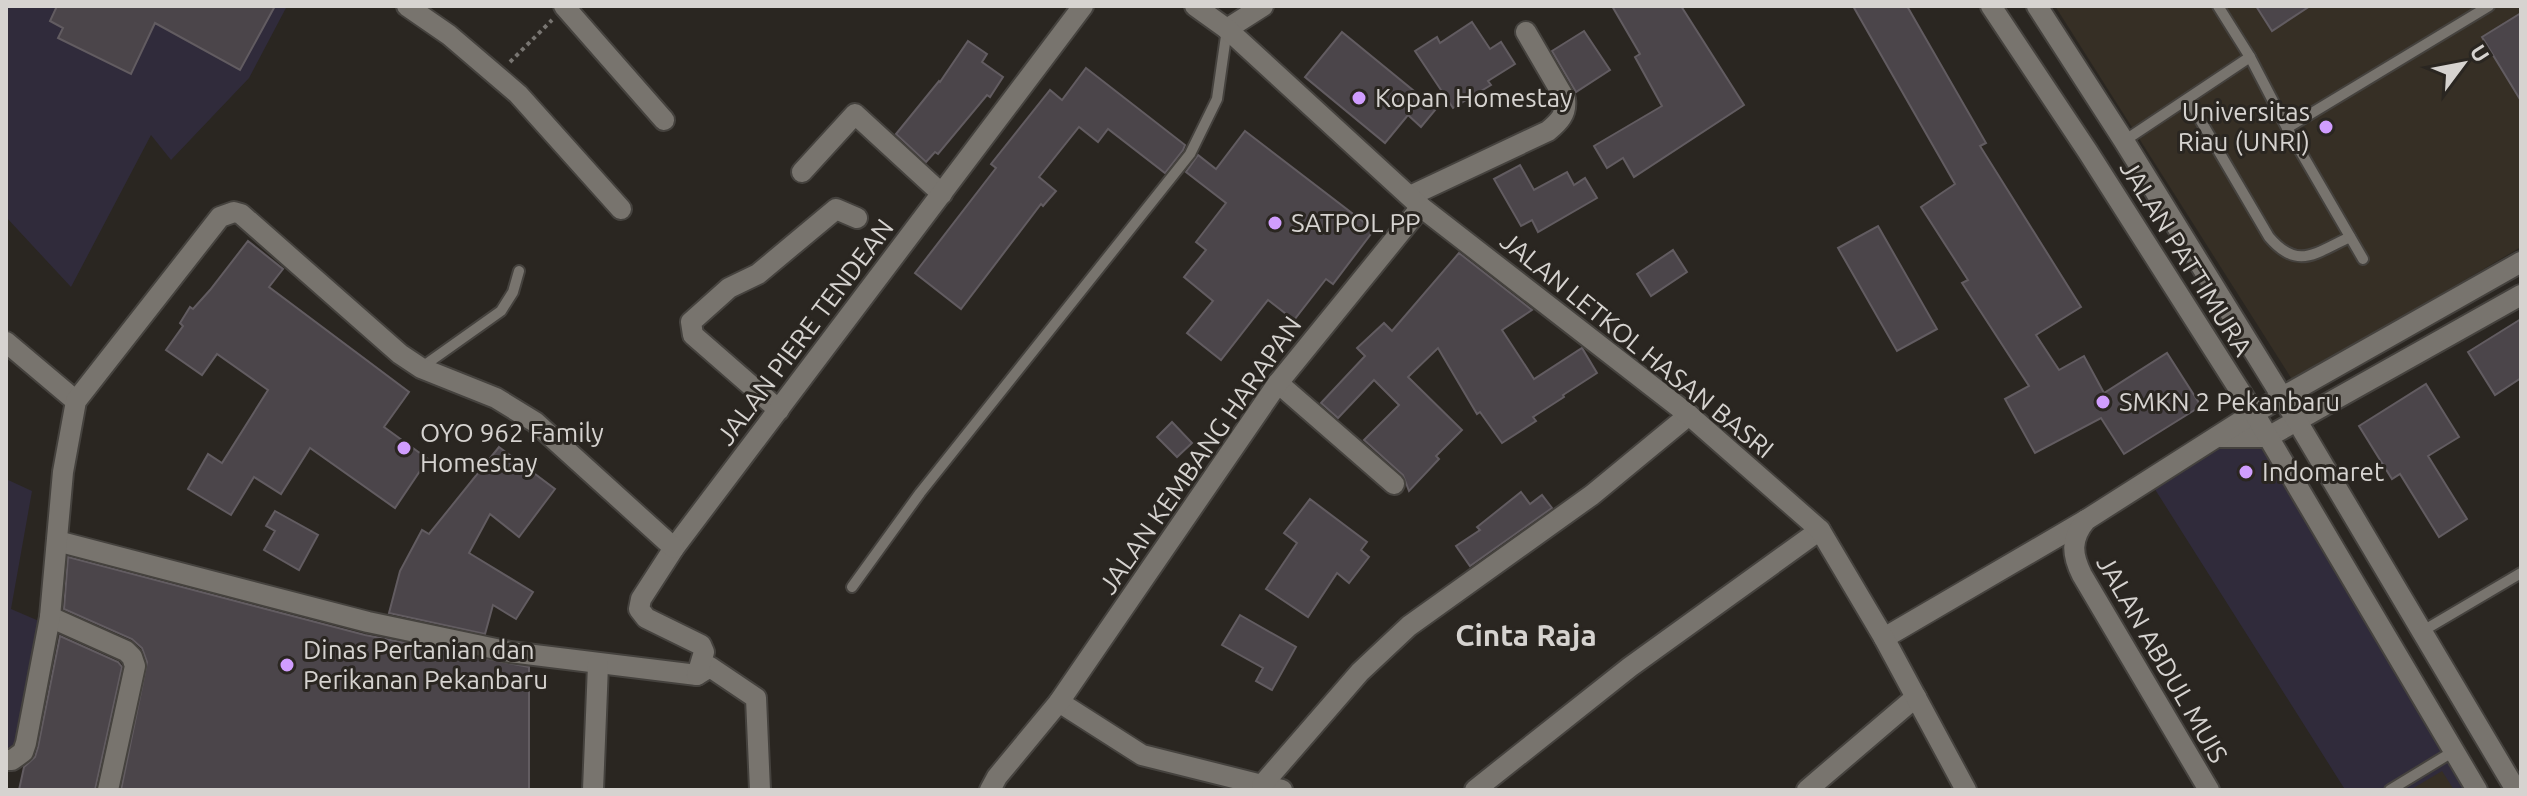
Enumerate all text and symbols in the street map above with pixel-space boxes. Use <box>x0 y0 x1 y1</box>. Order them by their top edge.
north arrow <box>2423 24 2503 104</box>
text: U <box>2466 40 2495 66</box>
place label: Kopan Homestay <box>1375 83 1573 112</box>
marker: Kopan Homestay <box>1350 89 1368 107</box>
place label: Universitas Riau (UNRI) <box>2178 97 2310 156</box>
marker: Universitas Riau (UNRI) <box>2317 118 2335 136</box>
street label: JALAN PATTIMURA <box>2114 155 2258 361</box>
place label: SATPOL PP <box>1291 208 1421 237</box>
street label: JALAN PIERE TENDEAN <box>710 213 899 450</box>
marker: SATPOL PP <box>1266 214 1284 232</box>
street label: JALAN LETKOL HASAN BASRI <box>1495 226 1780 464</box>
street label: JALAN KEMBANG HARAPAN <box>1093 310 1307 599</box>
place label: SMKN 2 Pekanbaru <box>2119 387 2340 416</box>
marker: SMKN 2 Pekanbaru <box>2094 393 2112 411</box>
place label: OYO 962 Family Homestay <box>420 418 604 477</box>
marker: OYO 962 Family Homestay <box>395 439 413 457</box>
place label: Indomaret <box>2262 457 2384 486</box>
marker: Indomaret <box>2237 463 2255 481</box>
street label: JALAN ABDUL MUIS <box>2091 550 2234 767</box>
district label: Cinta Raja <box>1455 618 1597 652</box>
place label: Dinas Pertanian dan Perikanan Pekanbaru <box>303 635 548 694</box>
marker: Dinas Pertanian dan Perikanan Pekanbaru <box>278 656 296 674</box>

